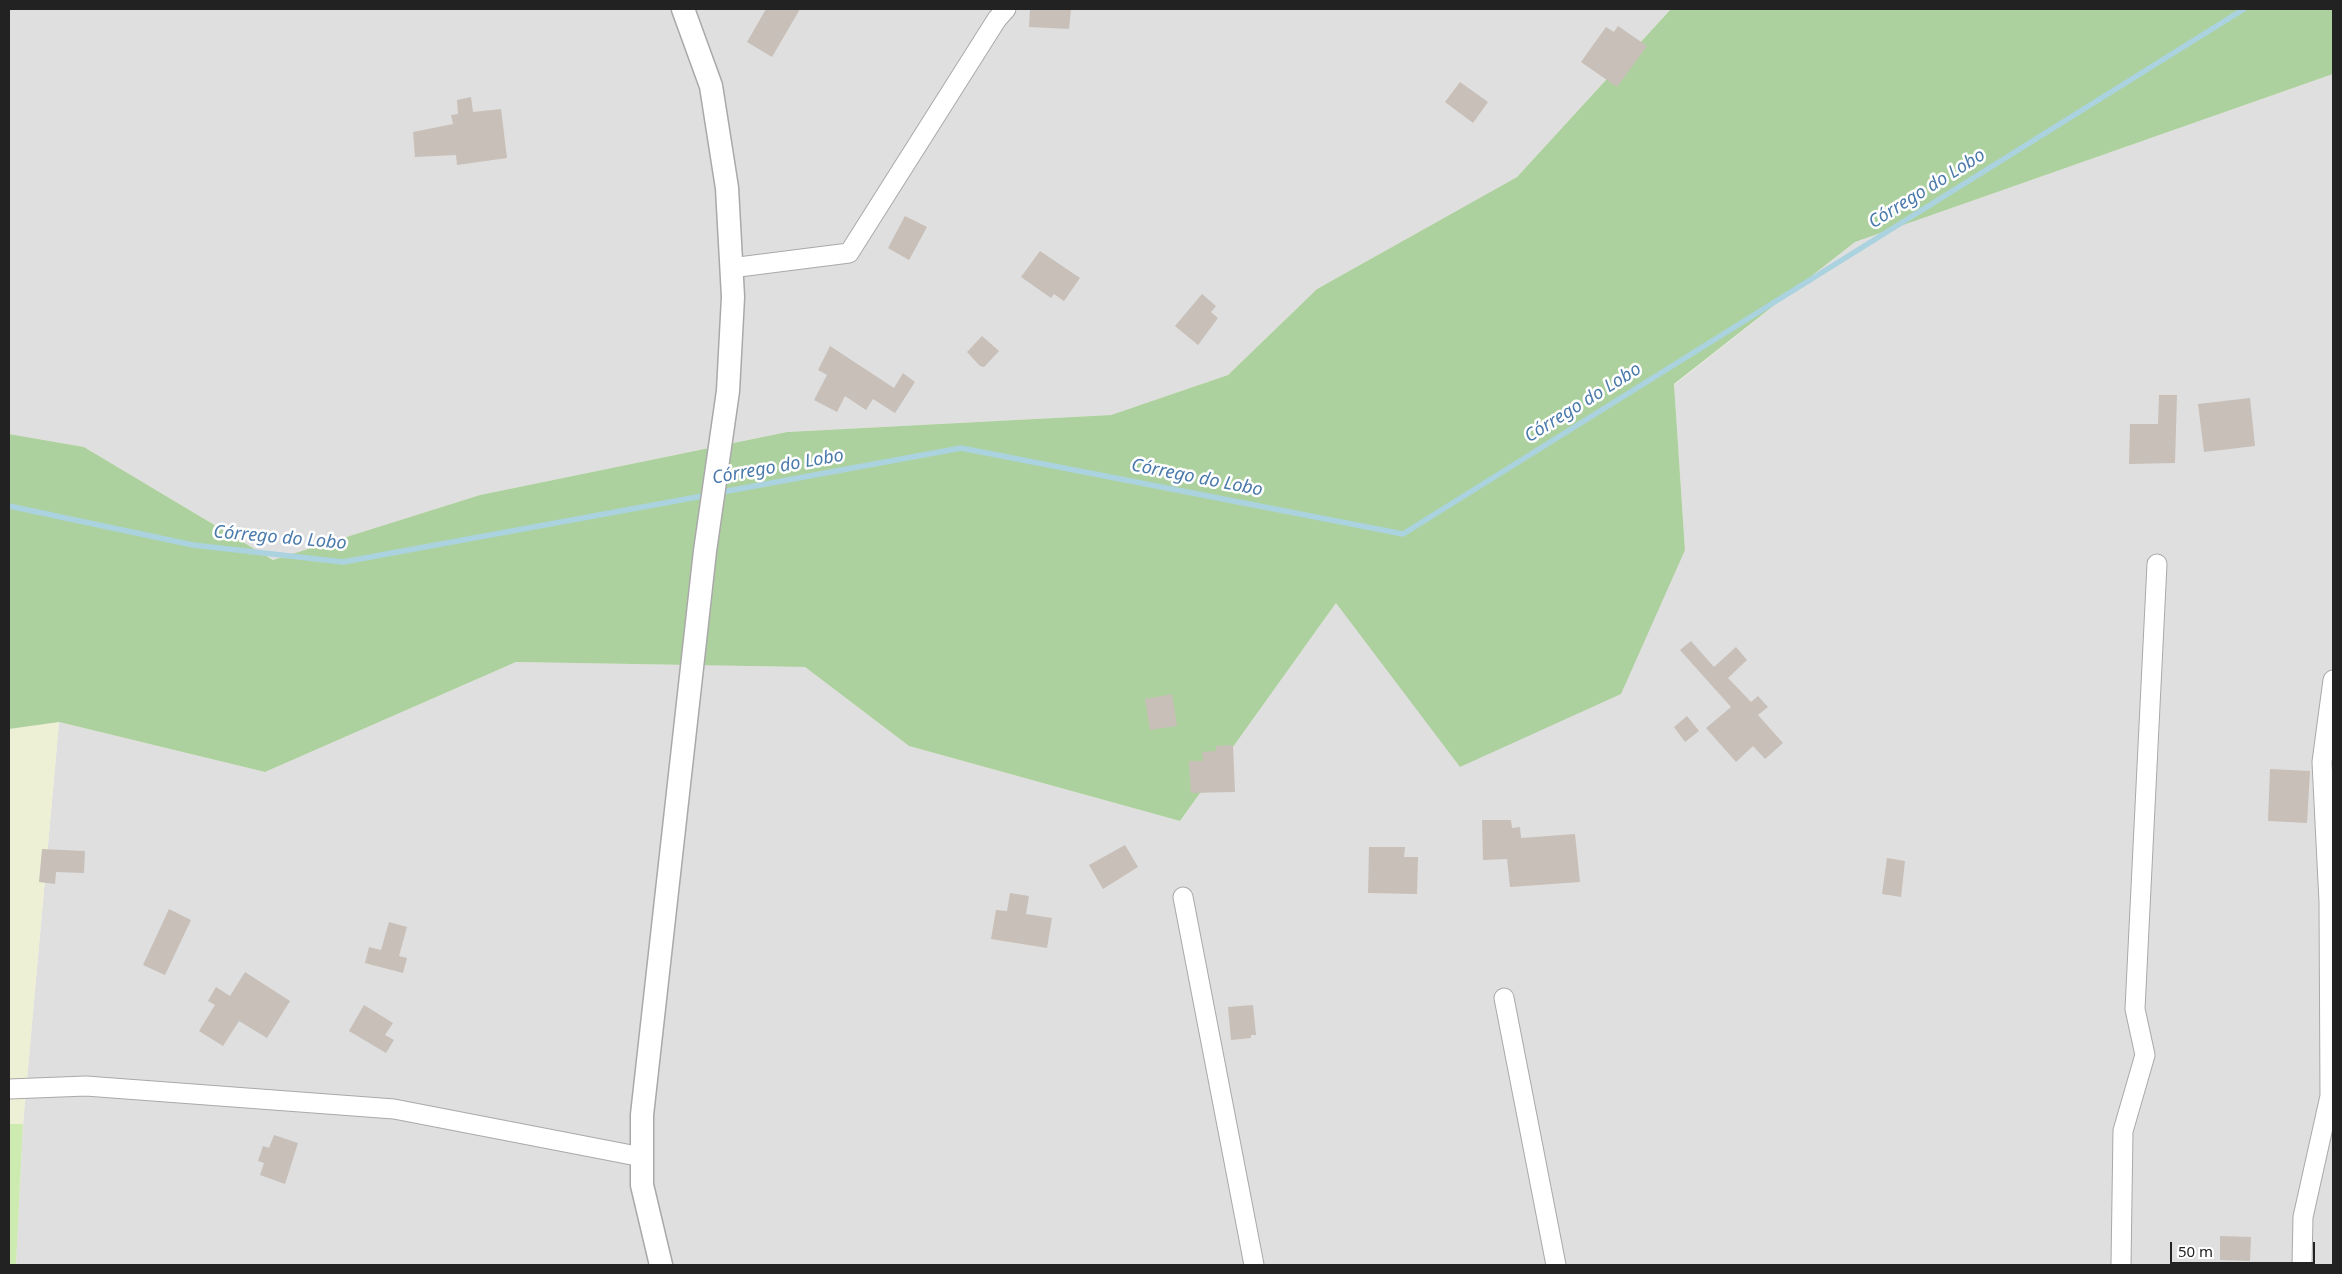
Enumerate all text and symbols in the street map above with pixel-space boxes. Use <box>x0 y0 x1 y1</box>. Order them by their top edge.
water label: Córrego do Lobo <box>1865 144 1989 234</box>
water label: Córrego do Lobo <box>1521 358 1645 448</box>
water label: Córrego do Lobo <box>710 445 846 489</box>
water label: Córrego do Lobo <box>1129 455 1265 501</box>
water label: Córrego do Lobo <box>213 521 347 555</box>
scale bar <box>2172 1232 2317 1264</box>
text: 50 m <box>2178 1241 2213 1261</box>

